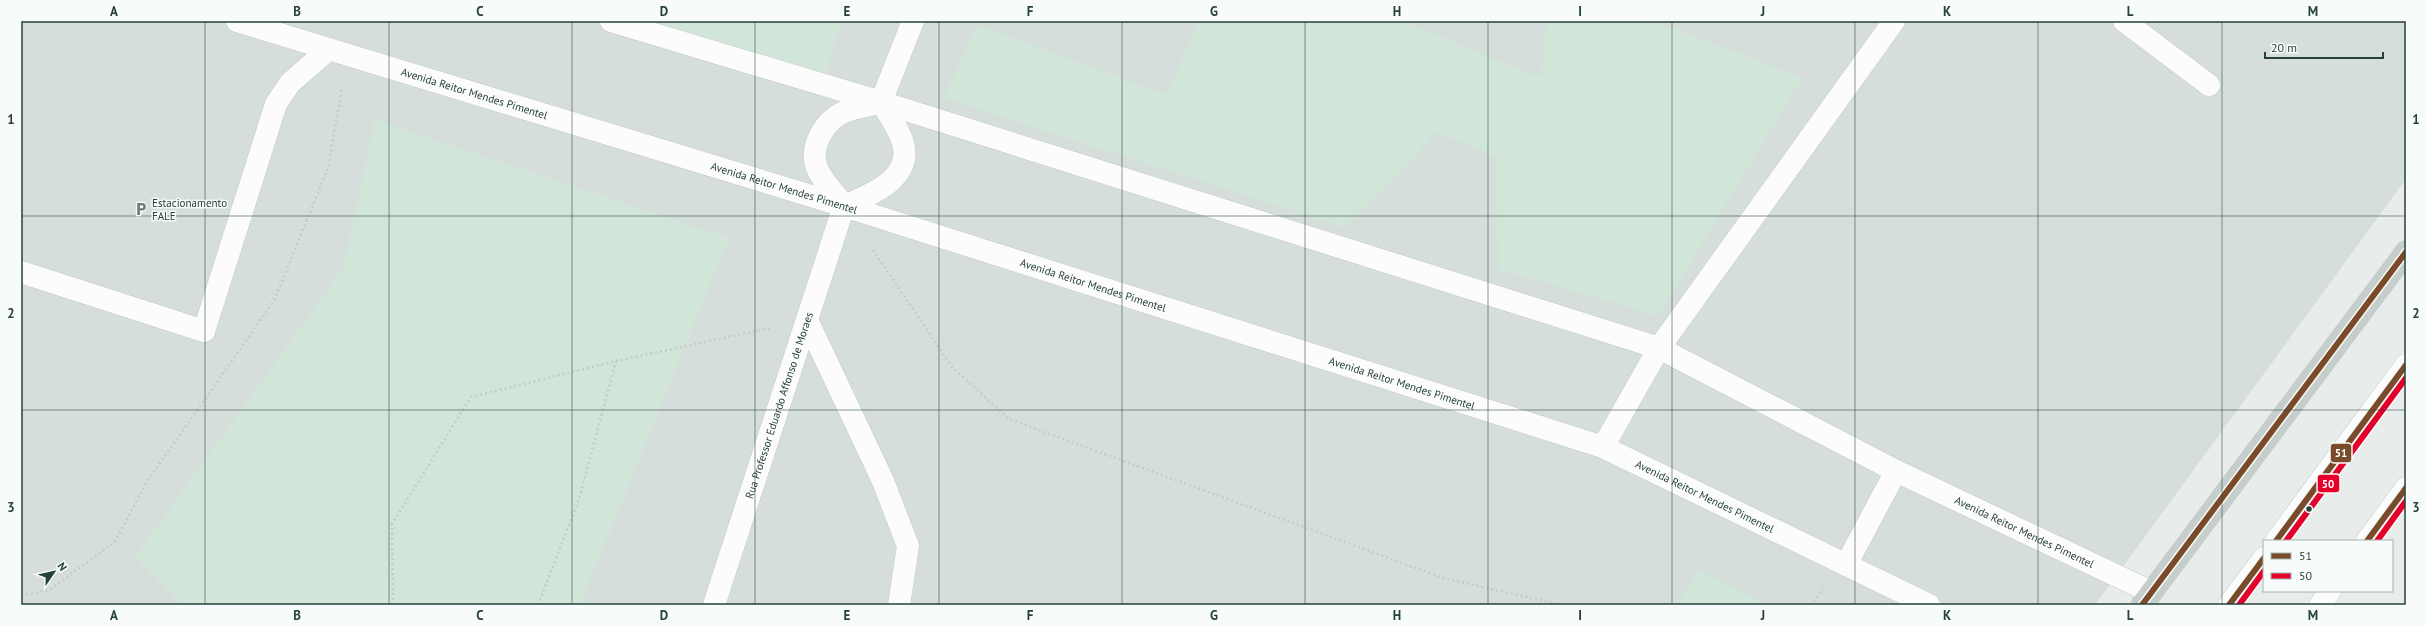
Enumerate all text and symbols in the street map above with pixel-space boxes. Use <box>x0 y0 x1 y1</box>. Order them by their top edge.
text: A <box>110 3 118 20</box>
text: B <box>293 3 301 20</box>
text: C <box>476 3 484 20</box>
text: D <box>660 3 668 20</box>
text: E <box>844 3 851 20</box>
text: F <box>1027 3 1034 20</box>
text: G <box>1210 3 1218 20</box>
text: H <box>1393 3 1401 20</box>
text: I <box>1578 3 1582 20</box>
text: J <box>1760 3 1765 20</box>
text: K <box>1943 3 1951 20</box>
text: L <box>2127 3 2134 20</box>
text: M <box>2308 3 2318 20</box>
scale bar <box>2265 34 2383 60</box>
text: 20 m <box>2271 40 2297 55</box>
street label: Avenida Reitor Mendes Pimentel <box>399 64 550 122</box>
text: 1 <box>7 111 15 128</box>
text: 1 <box>2412 111 2420 128</box>
street label: Avenida Reitor Mendes Pimentel <box>709 159 860 217</box>
place label: Estacionamento FALE <box>152 196 227 223</box>
parking icon: Estacionamento FALE <box>133 201 149 217</box>
street label: Avenida Reitor Mendes Pimentel <box>1018 255 1169 315</box>
text: 2 <box>7 305 15 322</box>
text: 2 <box>2412 305 2420 322</box>
street label: Rua Professor Eduardo Affonso de Moraes <box>742 310 816 500</box>
street label: Avenida Reitor Mendes Pimentel <box>1327 353 1477 413</box>
line badge: 51 <box>2330 443 2352 463</box>
text: 51 <box>2335 446 2347 460</box>
street label: Avenida Reitor Mendes Pimentel <box>1633 457 1777 536</box>
line badge: 50 <box>2317 474 2340 493</box>
text: 50 <box>2322 477 2334 491</box>
street label: Avenida Reitor Mendes Pimentel <box>1953 493 2097 571</box>
text: 3 <box>7 499 15 516</box>
text: 3 <box>2412 499 2420 516</box>
unlabelled marker <box>2304 504 2314 514</box>
legend <box>2263 540 2393 592</box>
text: 51 <box>2299 548 2312 563</box>
north arrow <box>34 552 74 592</box>
text: N <box>54 559 70 573</box>
text: 50 <box>2299 568 2313 583</box>
text: A <box>110 607 118 624</box>
text: B <box>293 607 301 624</box>
text: C <box>476 607 484 624</box>
text: D <box>660 607 668 624</box>
text: E <box>844 607 851 624</box>
text: F <box>1027 607 1034 624</box>
text: G <box>1210 607 1218 624</box>
text: H <box>1393 607 1401 624</box>
text: I <box>1578 607 1582 624</box>
text: J <box>1760 607 1765 624</box>
text: K <box>1943 607 1951 624</box>
text: L <box>2127 607 2134 624</box>
text: M <box>2308 607 2318 624</box>

